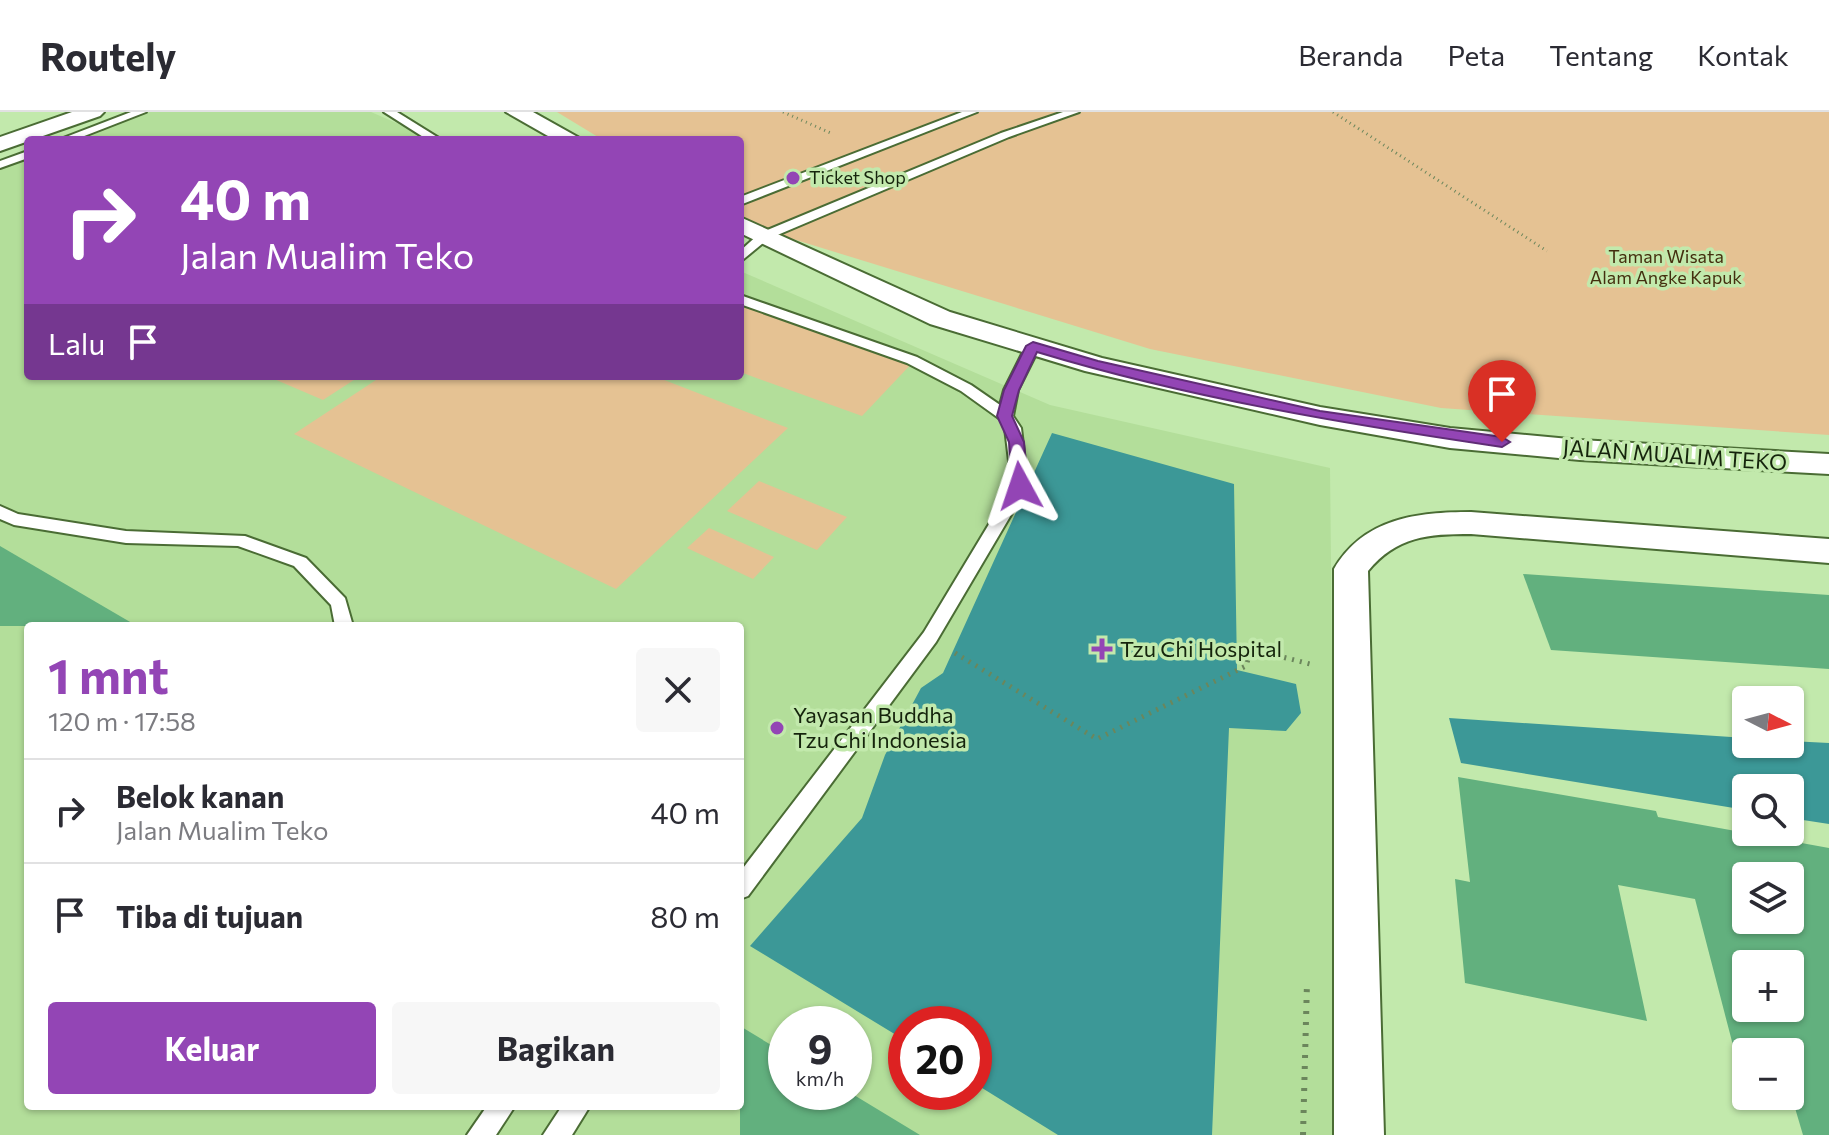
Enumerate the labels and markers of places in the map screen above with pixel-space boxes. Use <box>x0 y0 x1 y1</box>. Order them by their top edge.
place label: Ticket Shop <box>809 166 906 188</box>
marker: Ticket Shop <box>784 169 802 187</box>
pin <box>1468 360 1536 442</box>
place label: Tzu Chi Hospital <box>1120 635 1282 662</box>
marker: Tzu Chi Hospital <box>1091 638 1113 660</box>
place label: Yayasan Buddha Tzu Chi Indonesia <box>793 701 967 753</box>
marker: Yayasan Buddha Tzu Chi Indonesia <box>768 719 786 737</box>

